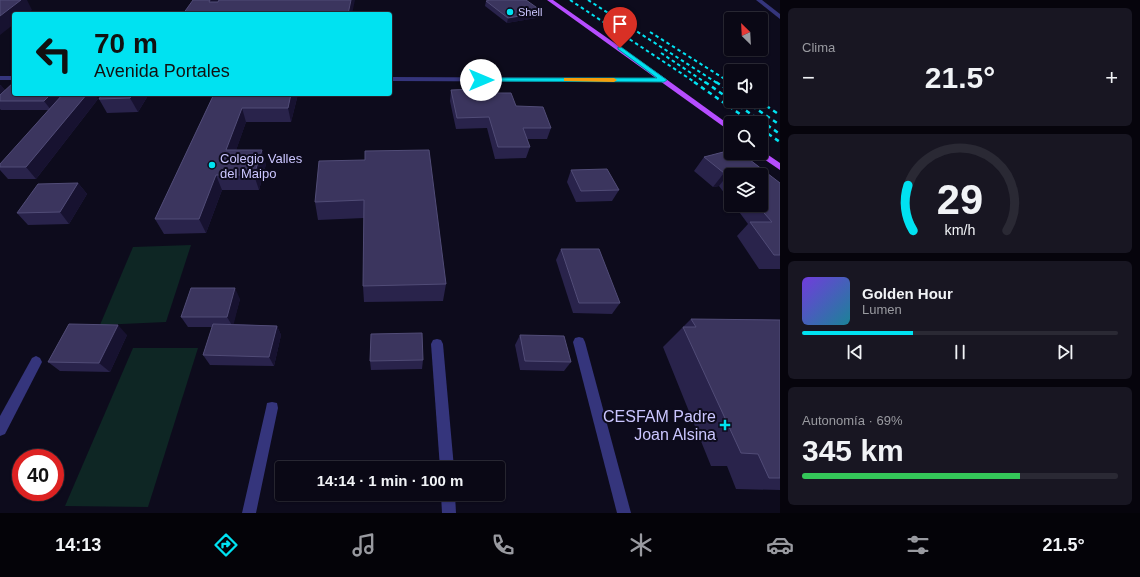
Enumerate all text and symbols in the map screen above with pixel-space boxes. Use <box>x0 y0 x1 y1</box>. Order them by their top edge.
place label: Shell <box>518 6 542 18</box>
marker: Shell <box>505 7 515 17</box>
pin <box>603 7.0 637 48</box>
north arrow <box>724 12 768 56</box>
map controls <box>724 12 768 212</box>
icon: arrive <box>609 13 631 35</box>
icon: left <box>28 28 80 80</box>
text: 70 m <box>94 28 158 59</box>
text: Clima <box>802 40 835 55</box>
position arrow <box>460 59 502 101</box>
text: Avenida Portales <box>94 61 230 81</box>
text: 21.5° <box>925 61 995 94</box>
button: sound <box>724 64 768 108</box>
text: − <box>802 65 815 90</box>
text: + <box>1105 65 1118 90</box>
button: search <box>724 116 768 160</box>
place label: Colegio Valles del Maipo <box>220 151 303 181</box>
marker: Colegio Valles del Maipo <box>207 160 217 170</box>
button: layers <box>724 168 768 212</box>
text: 29 <box>937 176 983 223</box>
text: km/h <box>945 222 976 238</box>
text: Golden Hour <box>862 285 953 302</box>
text: Lumen <box>862 302 902 317</box>
icon: previous <box>844 341 866 363</box>
icon: pause <box>949 341 971 363</box>
icon: next <box>1054 341 1076 363</box>
place label: CESFAM Padre Joan Alsina <box>603 408 716 443</box>
text: Autonomía · 69% <box>802 413 902 428</box>
marker: CESFAM Padre Joan Alsina <box>719 419 731 431</box>
text: 345 km <box>802 434 904 467</box>
speed limit sign: 40 <box>12 449 64 501</box>
text: 14:14 · 1 min · 100 m <box>317 472 463 489</box>
icon: directions <box>212 531 240 559</box>
icon: music <box>350 531 378 559</box>
icon: phone <box>489 531 517 559</box>
icon: climate <box>627 531 655 559</box>
icon: car <box>766 531 794 559</box>
icon: filters <box>904 531 932 559</box>
text: 14:13 <box>55 535 101 555</box>
text: 21.5° <box>1042 535 1085 555</box>

